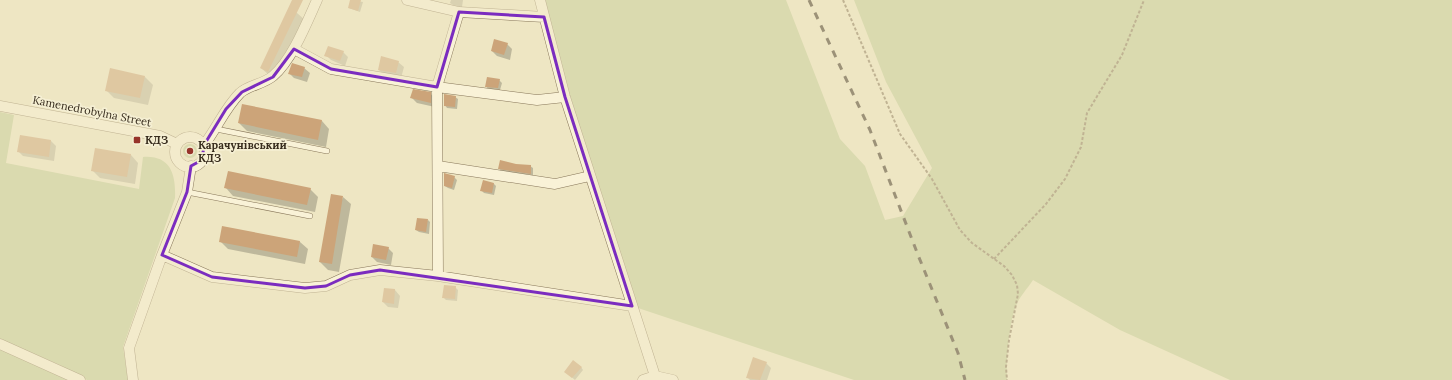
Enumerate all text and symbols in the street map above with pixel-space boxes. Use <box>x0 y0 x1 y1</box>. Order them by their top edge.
street label: Kamenedrobylna Street <box>31 93 153 130</box>
place label: КДЗ <box>145 133 168 147</box>
marker: КДЗ <box>132 135 142 145</box>
place label: Карачунівський КДЗ <box>198 138 287 165</box>
marker: Карачунівський КДЗ <box>185 146 195 156</box>

